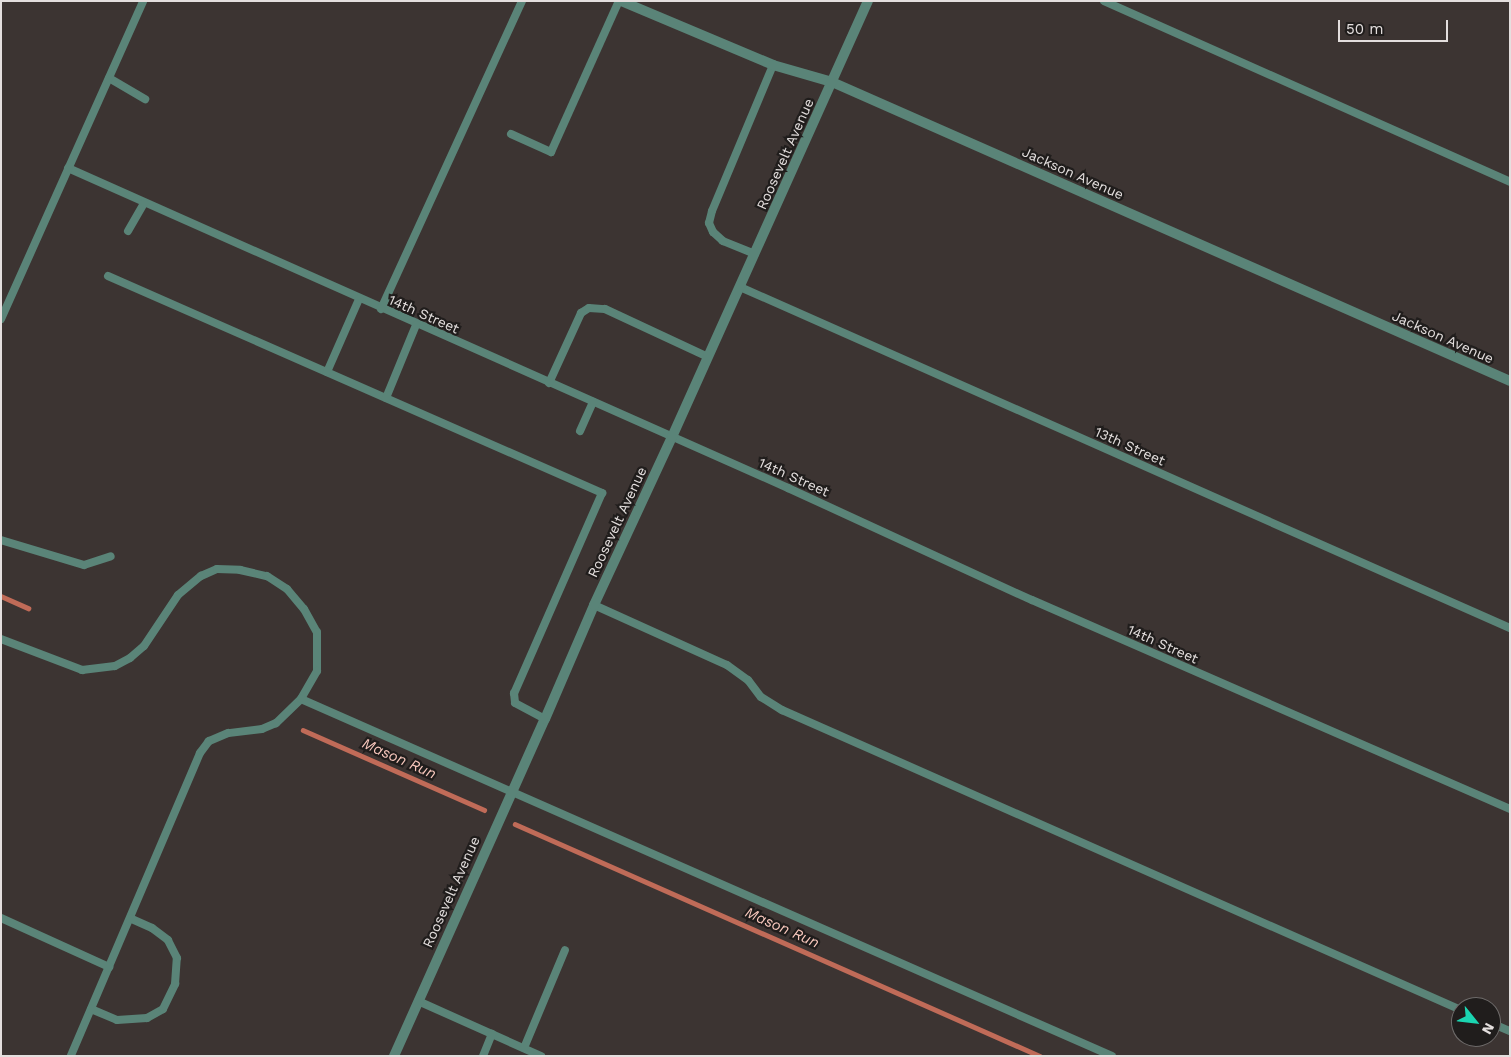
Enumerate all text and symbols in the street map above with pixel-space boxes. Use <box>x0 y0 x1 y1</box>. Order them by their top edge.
scale bar <box>1341 10 1451 42</box>
text: 50 m <box>1346 20 1383 38</box>
street label: Roosevelt Avenue <box>753 95 817 213</box>
street label: Jackson Avenue <box>1019 143 1127 203</box>
street label: 14th Street <box>386 291 462 337</box>
street label: Jackson Avenue <box>1389 307 1497 367</box>
street label: 13th Street <box>1092 423 1168 469</box>
street label: 14th Street <box>756 454 832 500</box>
street label: Roosevelt Avenue <box>584 464 650 580</box>
street label: 14th Street <box>1125 621 1201 667</box>
water label: Mason Run <box>359 735 439 783</box>
street label: Roosevelt Avenue <box>419 833 483 951</box>
water label: Mason Run <box>742 904 822 952</box>
north arrow <box>1451 997 1501 1047</box>
text: N <box>1479 1020 1498 1037</box>

